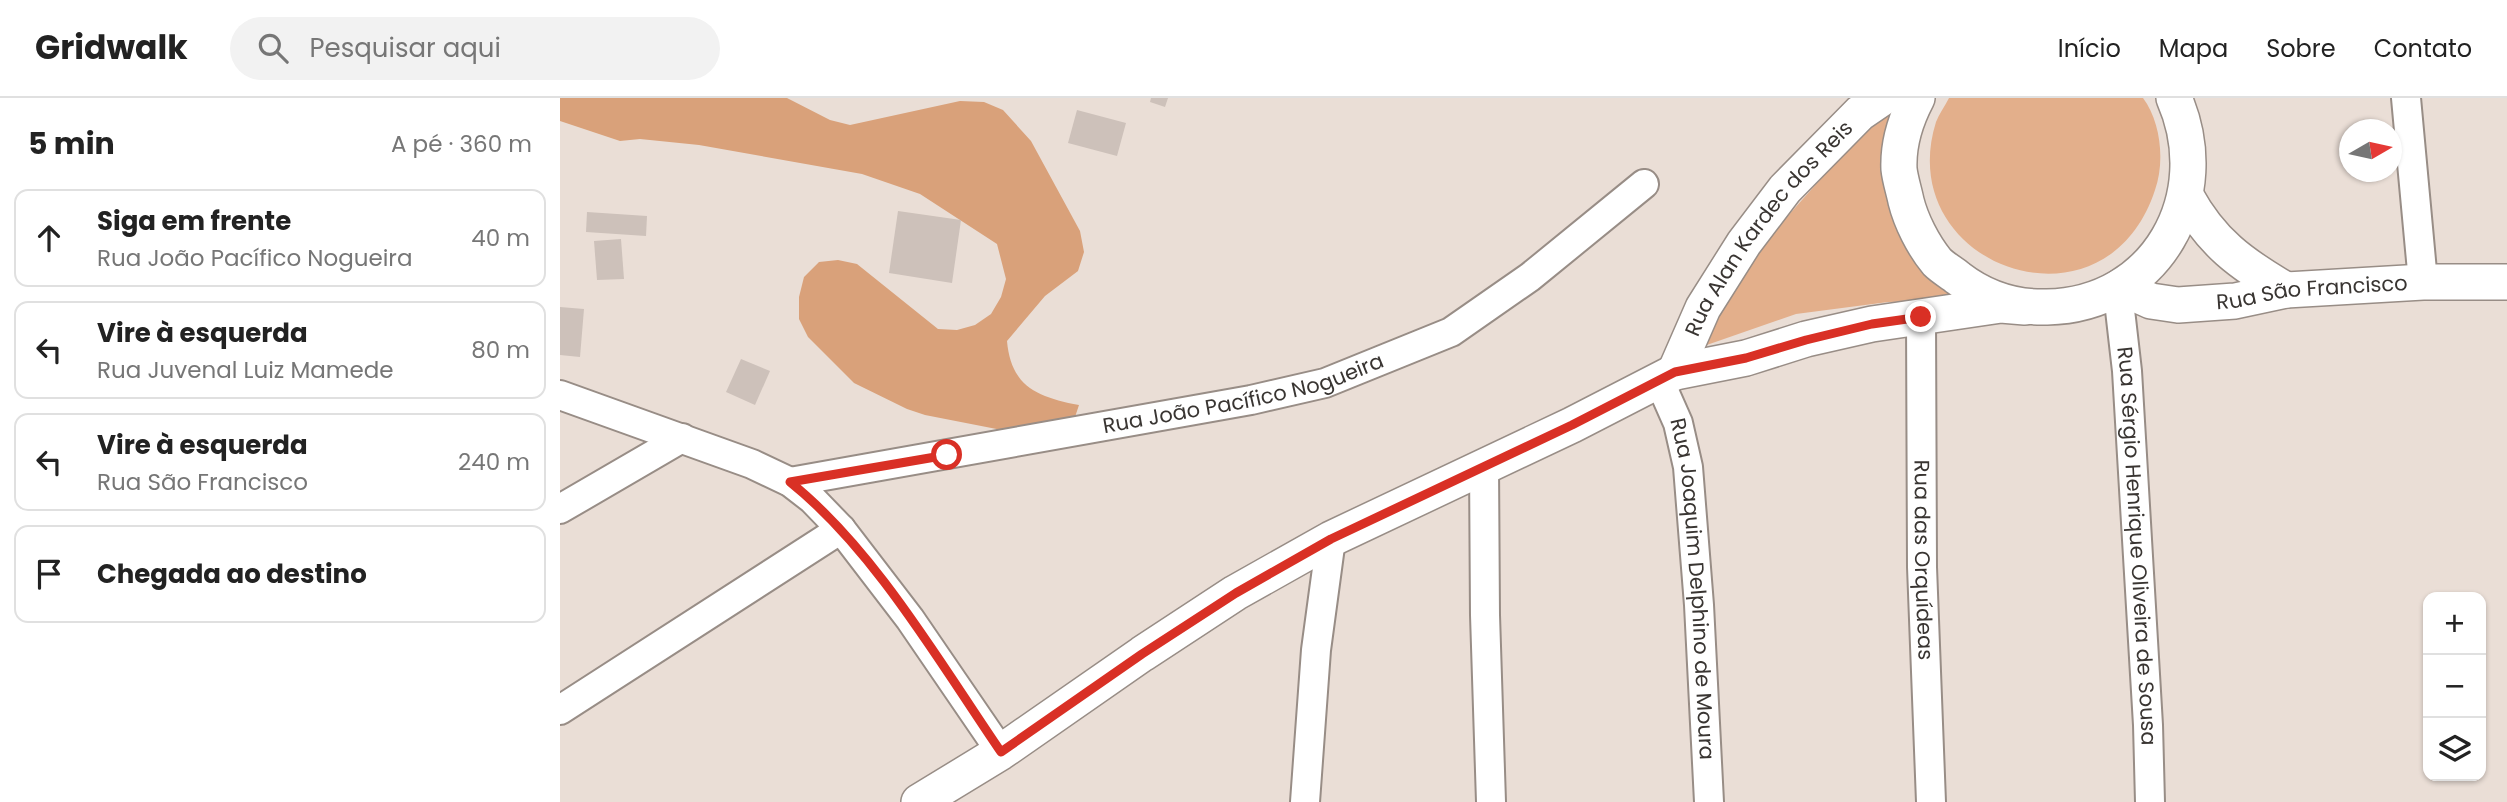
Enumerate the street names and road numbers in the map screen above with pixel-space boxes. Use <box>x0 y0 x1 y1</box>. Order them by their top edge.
street label: Rua Alan Kardec dos Reis <box>1677 114 1859 341</box>
street label: Rua São Francisco <box>2215 268 2408 316</box>
street label: Rua Sérgio Henrique Oliveira de Sousa <box>2110 345 2164 746</box>
street label: Rua João Pacífico Nogueira <box>1100 346 1388 440</box>
street label: Rua Joaquim Delphino de Moura <box>1663 415 1722 761</box>
street label: Rua das Orquídeas <box>1908 460 1941 661</box>

